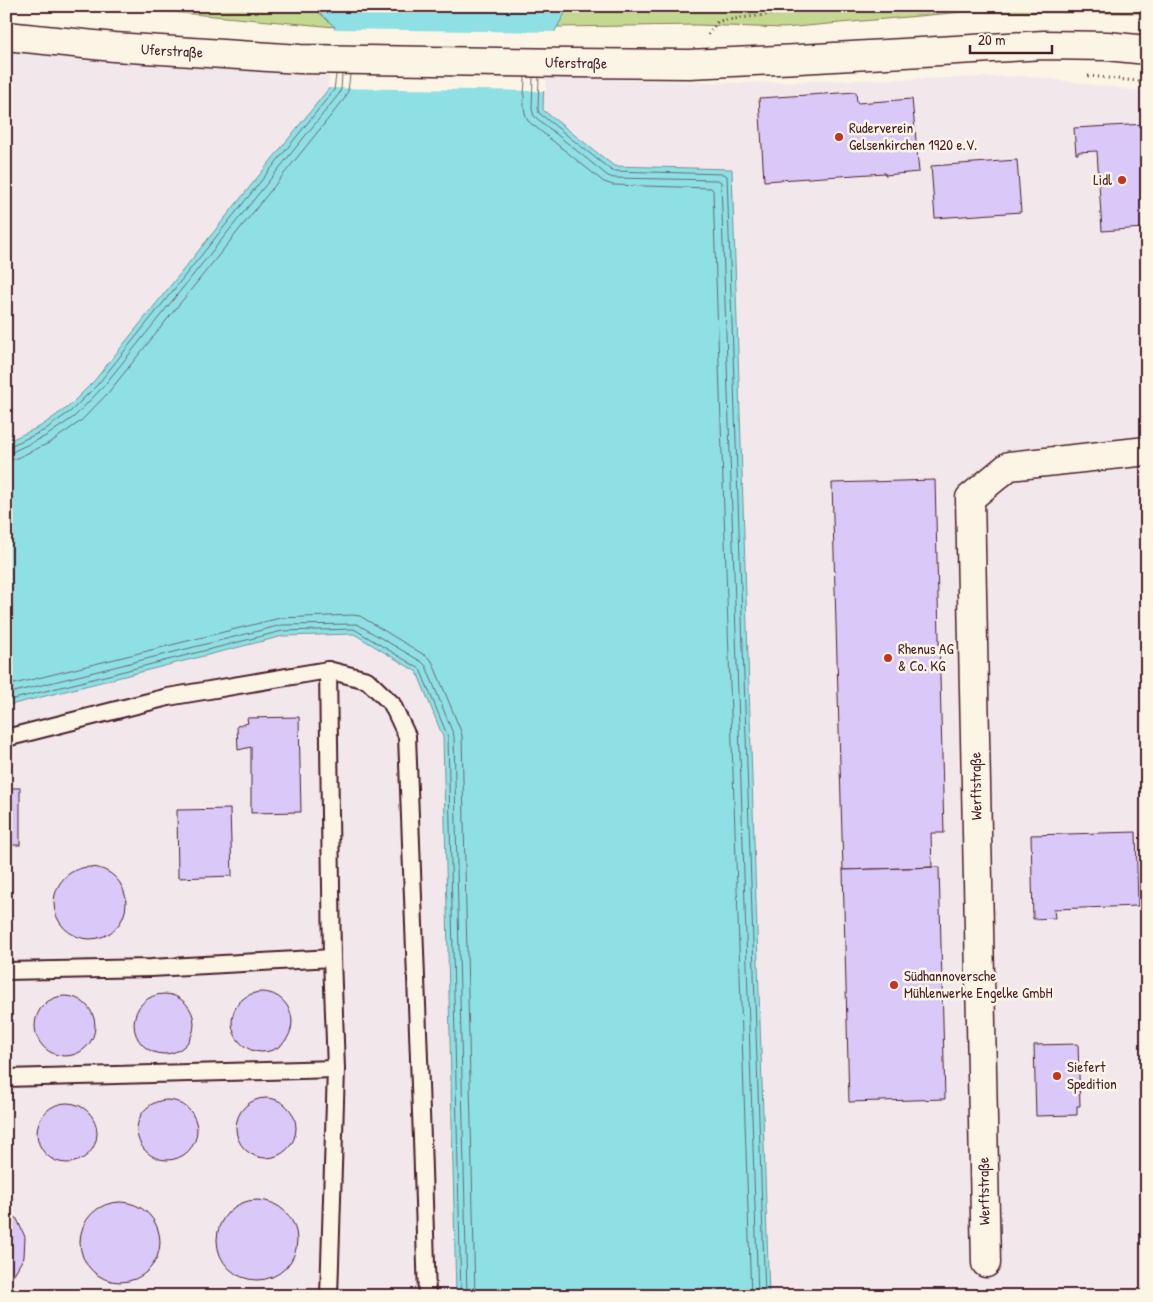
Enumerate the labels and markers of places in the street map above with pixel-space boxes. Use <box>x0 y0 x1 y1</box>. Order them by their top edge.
place label: Ruderverein Gelsenkirchen 1920 e.V. <box>849 117 977 155</box>
marker: Ruderverein Gelsenkirchen 1920 e.V. <box>833 131 845 143</box>
place label: Lidl <box>1093 169 1112 190</box>
marker: Lidl <box>1116 174 1128 186</box>
place label: Rhenus AG & Co. KG <box>898 638 954 676</box>
marker: Rhenus AG & Co. KG <box>882 652 894 664</box>
place label: Südhannoversche Mühlenwerke Engelke GmbH <box>904 965 1053 1003</box>
marker: Südhannoversche Mühlenwerke Engelke GmbH <box>888 979 900 991</box>
place label: Siefert Spedition <box>1067 1056 1117 1094</box>
marker: Siefert Spedition <box>1051 1070 1063 1082</box>

